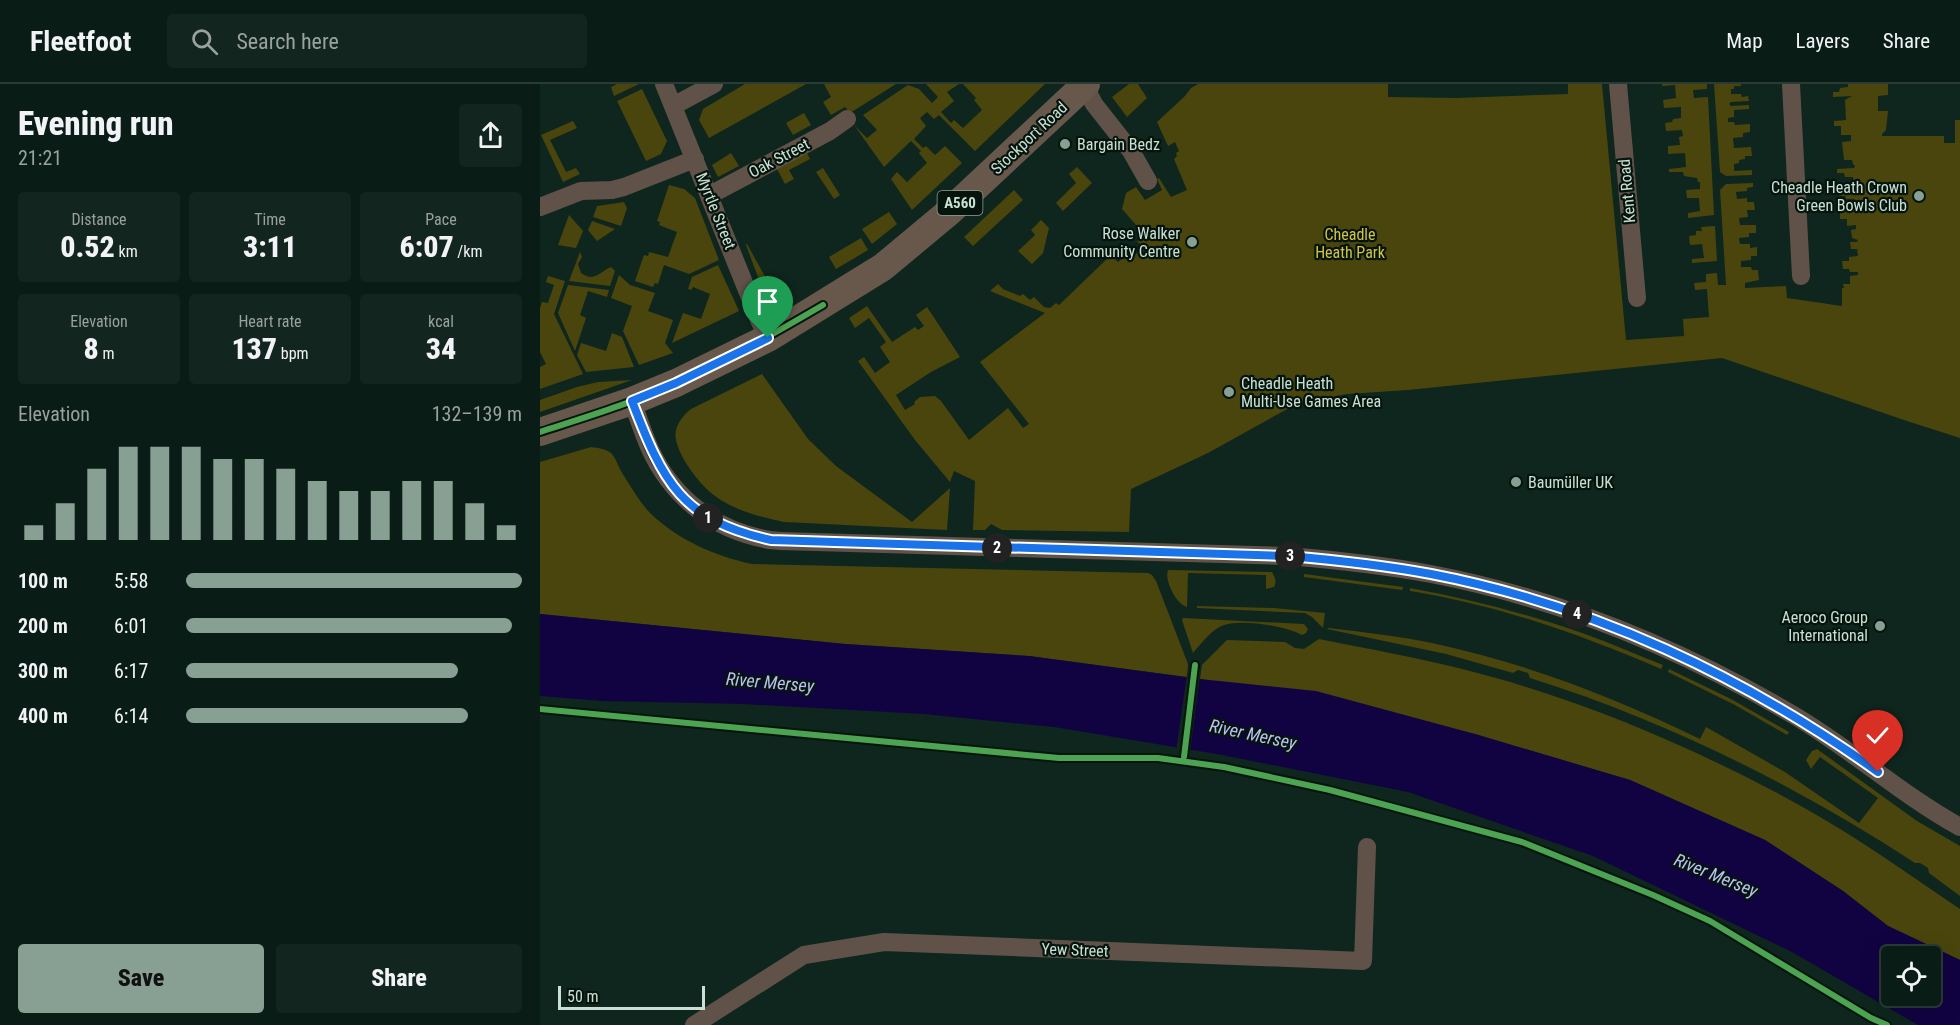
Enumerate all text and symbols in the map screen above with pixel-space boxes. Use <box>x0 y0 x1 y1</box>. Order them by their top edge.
search box <box>167 14 587 68</box>
text: Fleetfoot <box>30 25 131 58</box>
icon: search <box>188 25 221 58</box>
text: Search here <box>236 29 339 54</box>
text: Map <box>1726 29 1763 53</box>
text: Layers <box>1796 29 1850 53</box>
text: Share <box>1883 29 1930 53</box>
street label: Stockport Road <box>987 98 1071 178</box>
text: Evening run <box>18 104 174 143</box>
button: share <box>459 104 522 167</box>
street label: Oak Street <box>746 134 813 182</box>
place label: Bargain Bedz <box>1077 135 1160 154</box>
marker: Bargain Bedz <box>1058 137 1072 151</box>
text: 21:21 <box>18 146 62 170</box>
street label: Kent Road <box>1615 158 1639 224</box>
street label: Myrtle Street <box>692 170 740 252</box>
place label: Cheadle Heath Crown Green Bowls Club <box>1771 178 1907 215</box>
marker: Cheadle Heath Crown Green Bowls Club <box>1912 189 1926 203</box>
road number: A560 <box>938 191 982 215</box>
text: Distance <box>71 210 127 229</box>
text: Time <box>254 210 286 229</box>
text: Pace <box>425 210 457 229</box>
place label: Rose Walker Community Centre <box>1063 224 1180 261</box>
park label: Cheadle Heath Park <box>1315 225 1386 262</box>
text: 0.52 <box>60 229 115 264</box>
text: 3:11 <box>243 229 297 264</box>
text: 6:07 <box>399 229 454 264</box>
marker: Rose Walker Community Centre <box>1185 235 1199 249</box>
text: km <box>115 242 138 261</box>
text: /km <box>454 242 483 261</box>
pin <box>742 276 793 338</box>
icon: arrive <box>751 285 784 318</box>
text: Elevation <box>70 312 128 331</box>
text: Heart rate <box>238 312 302 331</box>
text: kcal <box>428 312 454 331</box>
text: 8 <box>84 331 99 366</box>
text: 137 <box>231 331 277 366</box>
text: 34 <box>426 331 456 366</box>
text: m <box>99 344 114 363</box>
text: bpm <box>277 344 309 363</box>
place label: Cheadle Heath Multi-Use Games Area <box>1241 374 1381 411</box>
marker: Cheadle Heath Multi-Use Games Area <box>1222 385 1236 399</box>
text: Elevation <box>18 402 90 426</box>
text: 132–139 m <box>432 402 522 426</box>
place label: Baumüller UK <box>1528 473 1613 492</box>
marker: Baumüller UK <box>1509 475 1523 489</box>
pin: 1 <box>693 503 723 533</box>
text: 1 <box>704 508 712 527</box>
pin: 2 <box>982 533 1012 563</box>
text: 2 <box>993 538 1001 557</box>
pin: 3 <box>1275 541 1305 571</box>
text: 3 <box>1286 546 1294 565</box>
text: 100 m <box>18 569 68 593</box>
text: 5:58 <box>114 569 148 593</box>
pin: 4 <box>1562 599 1592 629</box>
text: 4 <box>1573 604 1581 623</box>
place label: Aeroco Group International <box>1782 608 1868 645</box>
text: 200 m <box>18 614 68 638</box>
text: 6:01 <box>114 614 148 638</box>
marker: Aeroco Group International <box>1873 619 1887 633</box>
text: 300 m <box>18 659 68 683</box>
text: 6:17 <box>114 659 148 683</box>
water label: River Mersey <box>725 668 816 696</box>
text: 400 m <box>18 704 68 728</box>
text: 6:14 <box>114 704 148 728</box>
pin <box>1852 710 1903 772</box>
water label: River Mersey <box>1208 715 1299 754</box>
icon: check <box>1861 719 1894 752</box>
water label: River Mersey <box>1671 849 1762 902</box>
street label: Yew Street <box>1041 939 1109 961</box>
button: Save <box>18 944 264 1013</box>
button: Share <box>276 944 522 1013</box>
map controls <box>1881 946 1941 1006</box>
button: locate <box>1881 946 1941 1006</box>
scale bar <box>558 983 705 1010</box>
text: 50 m <box>567 987 599 1006</box>

